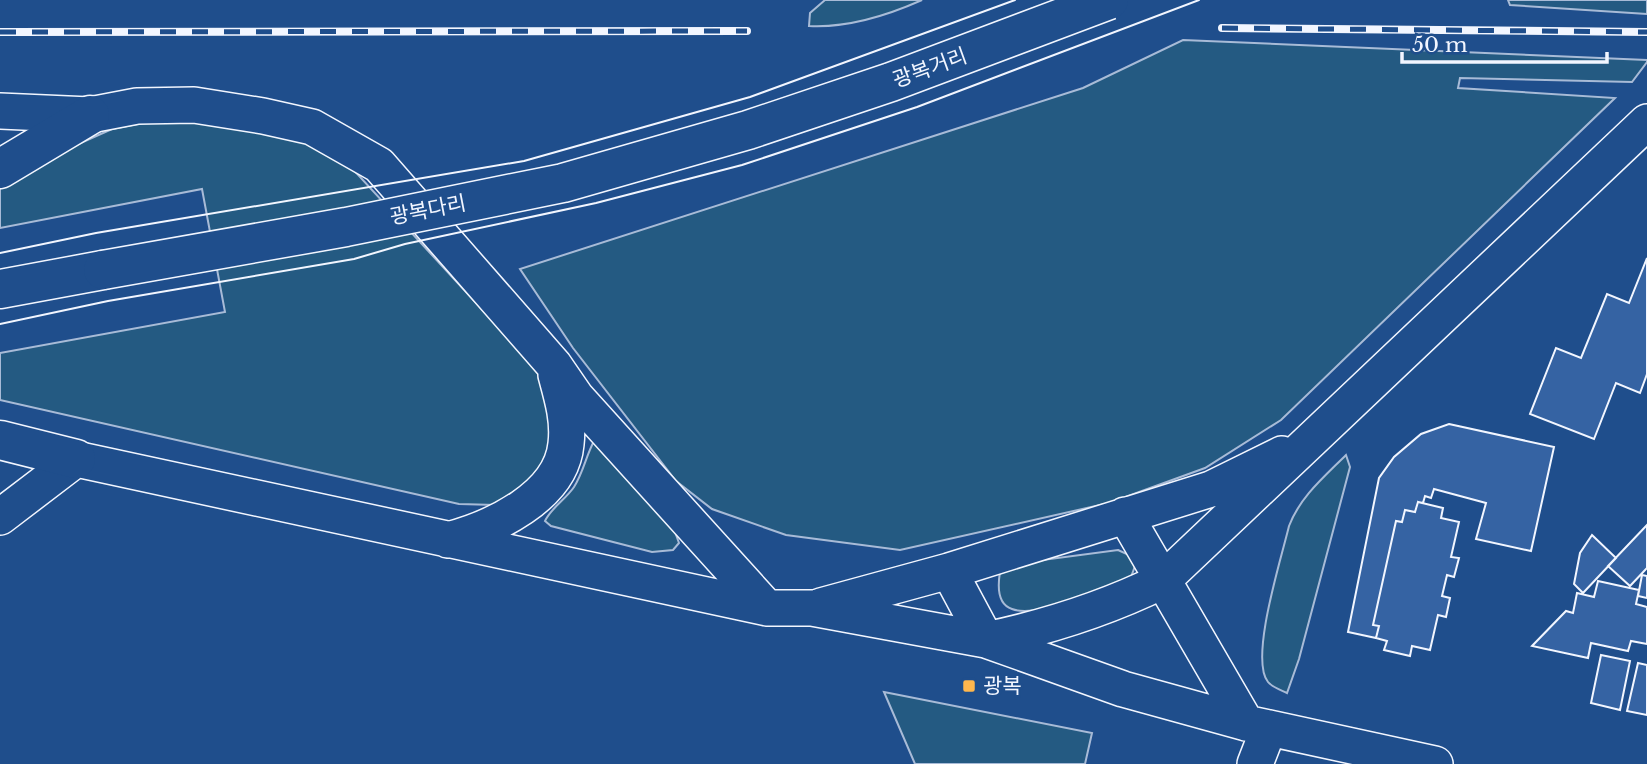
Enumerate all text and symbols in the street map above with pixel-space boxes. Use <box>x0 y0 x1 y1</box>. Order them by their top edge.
scale bar <box>1402 21 1607 65</box>
text: 50 m <box>1412 32 1468 58</box>
street label: 광복거리 <box>889 43 971 93</box>
street label: 광복다리 <box>388 190 468 230</box>
place label: 광복 <box>983 673 1022 699</box>
marker: 광복 <box>961 678 977 694</box>

